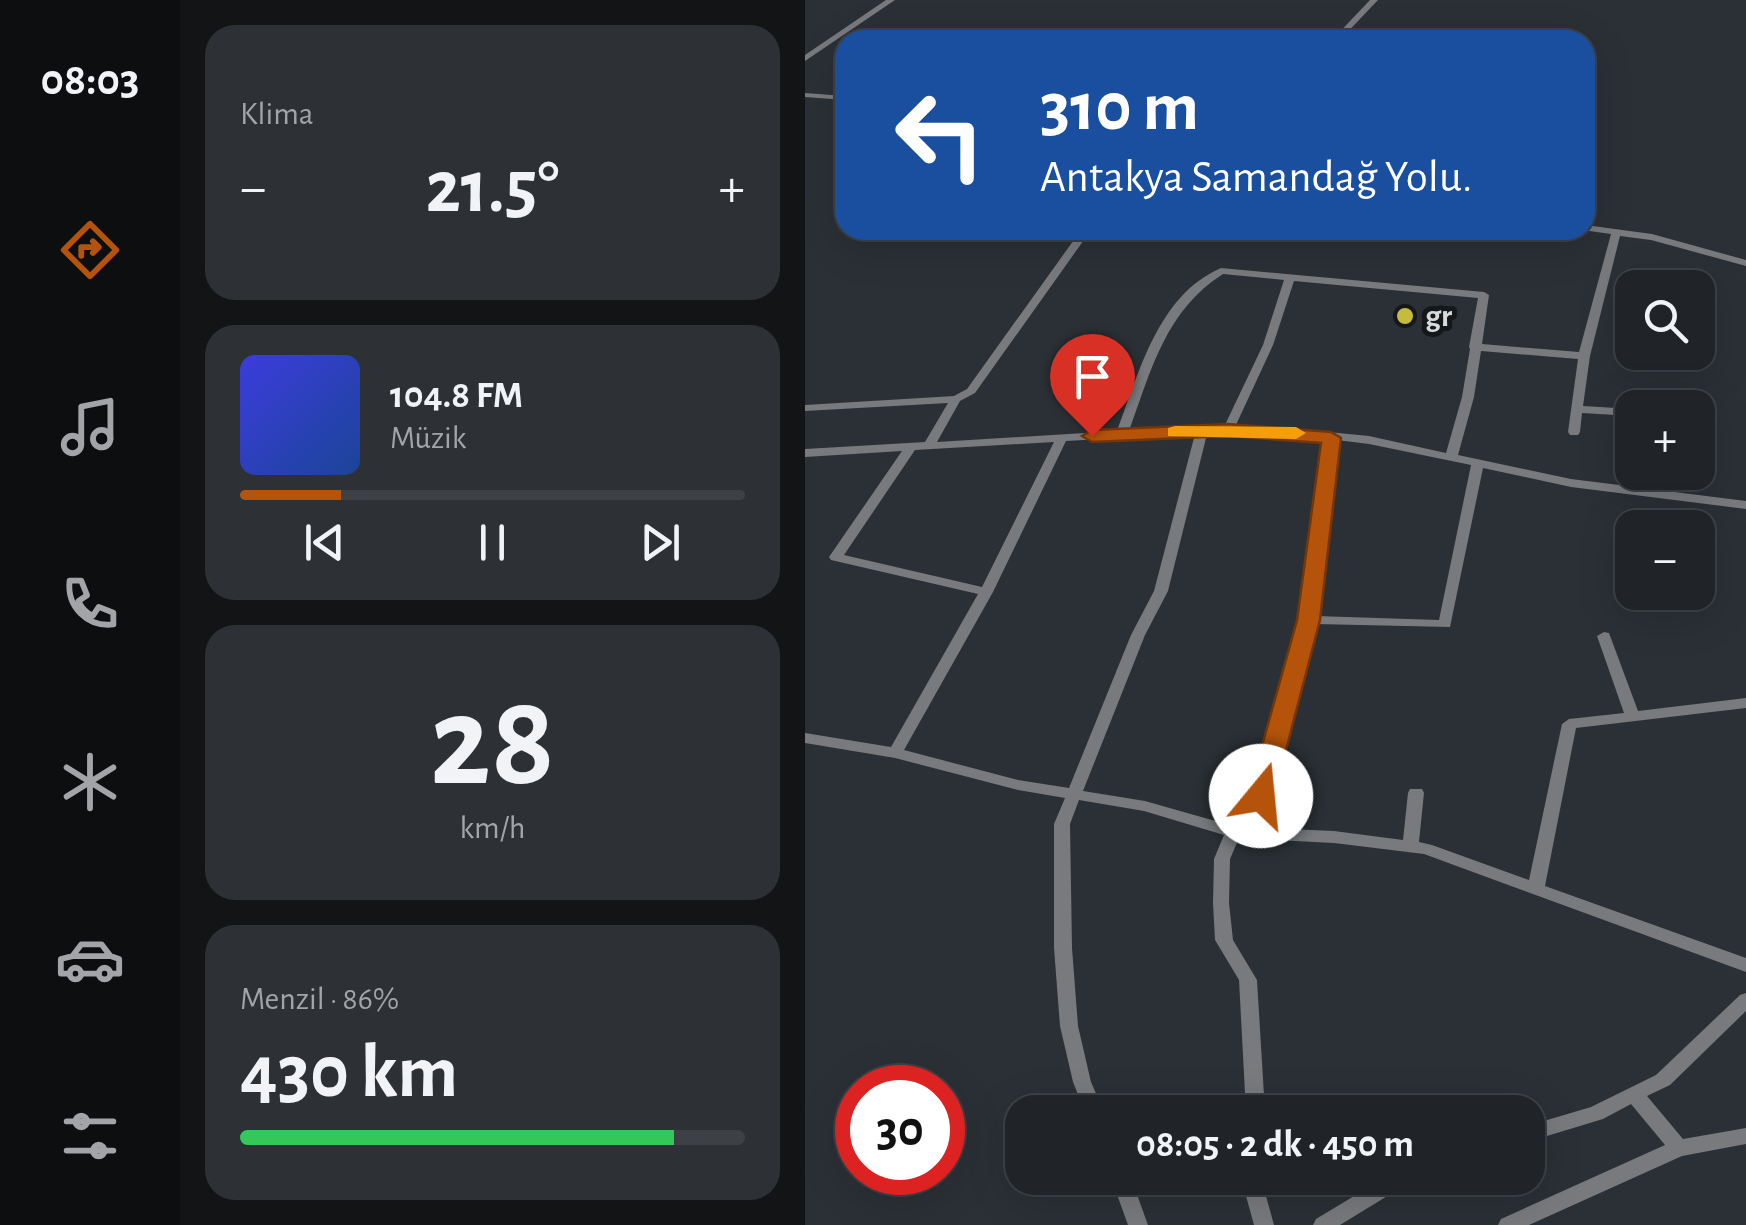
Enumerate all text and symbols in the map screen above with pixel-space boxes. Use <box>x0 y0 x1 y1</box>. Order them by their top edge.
text: 08:03 <box>41 58 139 103</box>
icon: left <box>875 70 1005 200</box>
text: 310 m <box>1040 73 1199 143</box>
text: Klima <box>240 98 314 130</box>
text: 21.5° <box>426 151 559 226</box>
text: Antakya Samandağ Yolu. <box>1040 155 1472 200</box>
text: − <box>240 161 266 216</box>
text: + <box>719 161 745 216</box>
icon: directions <box>55 215 125 285</box>
map controls <box>1615 270 1715 610</box>
button: search <box>1615 270 1715 370</box>
place label: gr <box>1425 300 1452 332</box>
marker: gr <box>1394 305 1416 327</box>
pin <box>1050 334 1135 437</box>
icon: arrive <box>1065 349 1120 404</box>
text: 104.8 FM <box>390 377 523 415</box>
button: + <box>1615 390 1715 490</box>
icon: music <box>55 392 125 462</box>
text: Müzik <box>390 422 466 454</box>
button: − <box>1615 510 1715 610</box>
icon: previous <box>297 515 352 570</box>
icon: pause <box>465 515 520 570</box>
icon: next <box>633 515 688 570</box>
icon: phone <box>55 569 125 639</box>
text: 28 <box>430 679 555 809</box>
position arrow <box>1209 744 1313 848</box>
icon: climate <box>55 747 125 817</box>
text: km/h <box>459 812 526 844</box>
icon: car <box>55 924 125 994</box>
text: Menzil · 86% <box>240 983 399 1015</box>
text: 430 km <box>240 1036 458 1111</box>
speed limit sign: 30 <box>835 1065 965 1195</box>
icon: filters <box>55 1101 125 1171</box>
text: 08:05 · 2 dk · 450 m <box>1136 1126 1414 1164</box>

